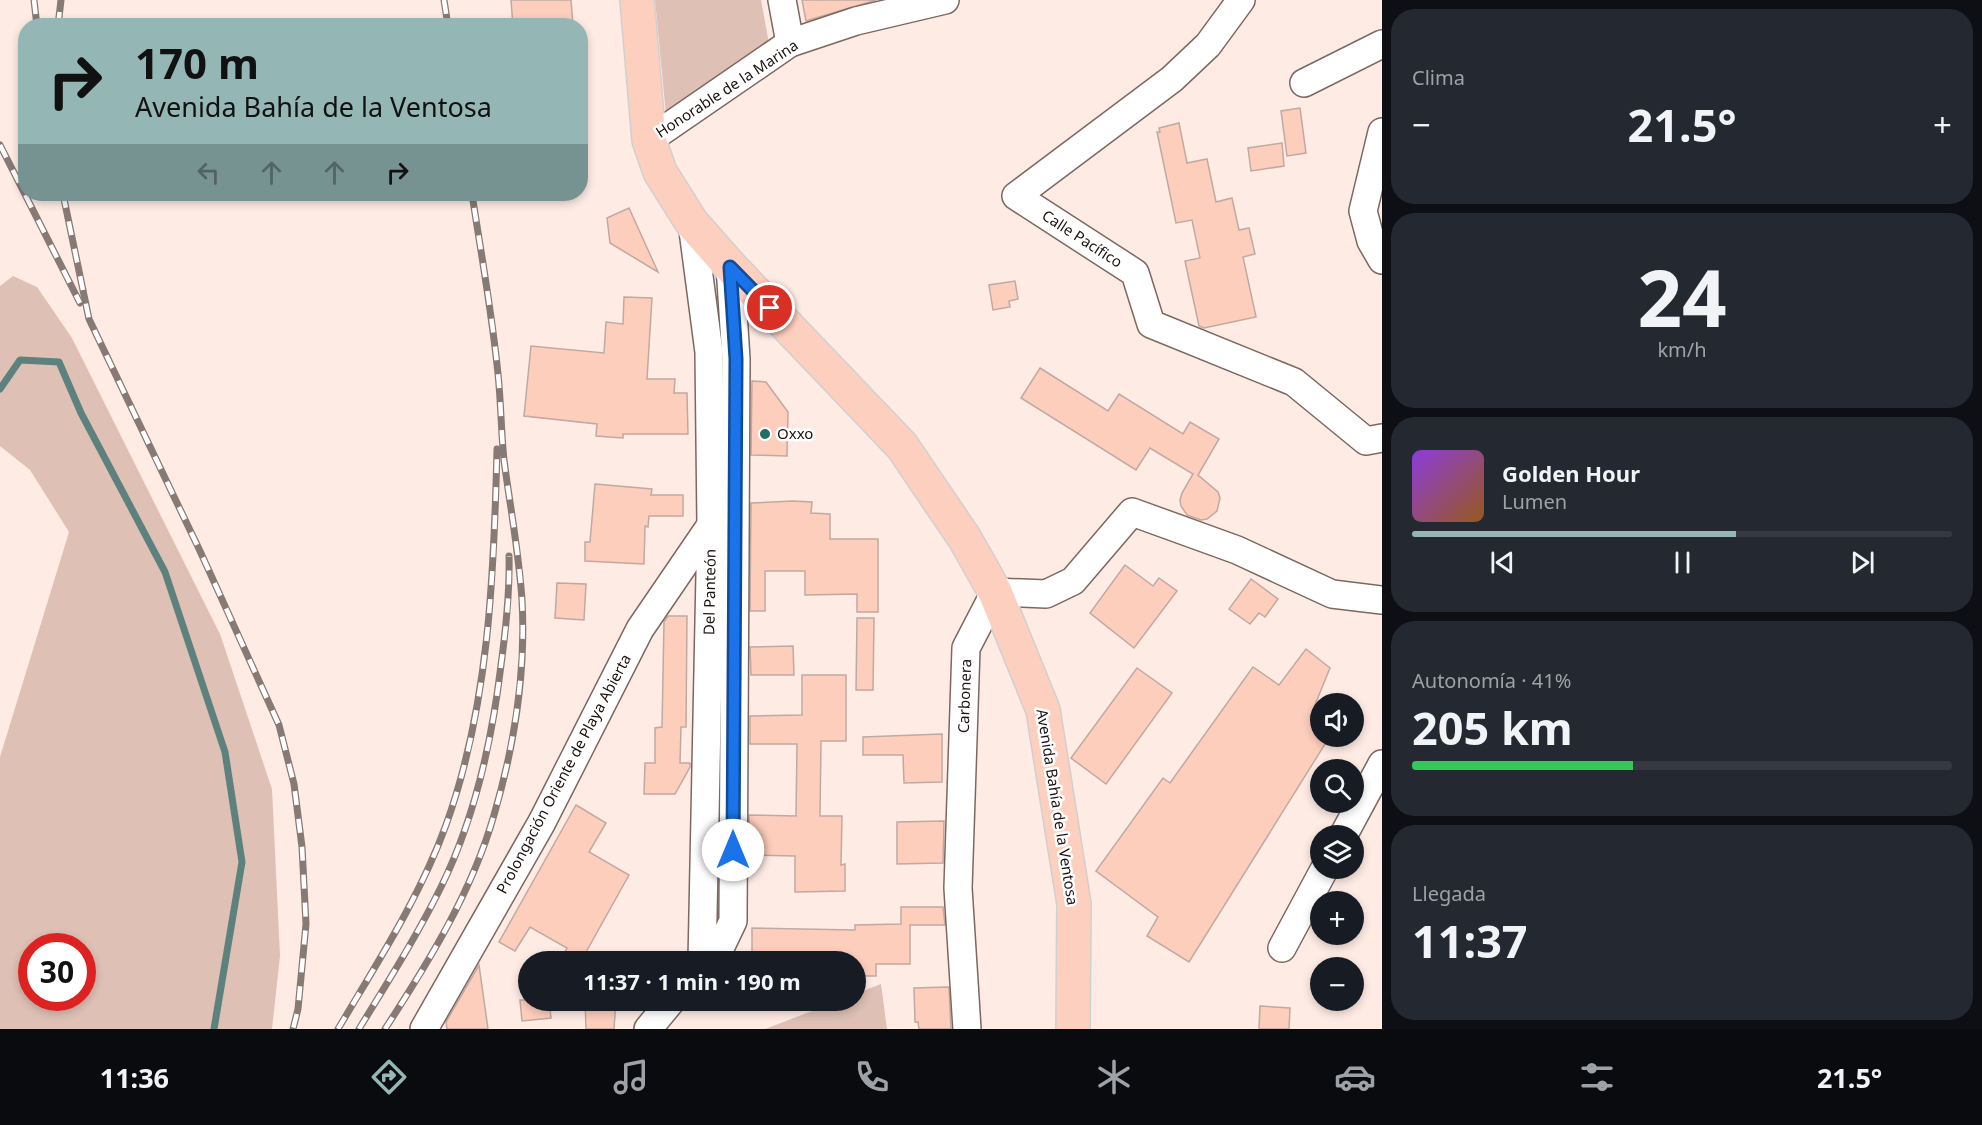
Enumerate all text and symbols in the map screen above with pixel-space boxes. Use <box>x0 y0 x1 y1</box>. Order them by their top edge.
text: 170 m <box>135 34 259 91</box>
street label: Honorable de la Marina <box>651 35 801 142</box>
icon: right <box>36 42 114 120</box>
text: Clima <box>1412 64 1465 91</box>
text: Avenida Bahía de la Ventosa <box>135 88 492 125</box>
text: 21.5° <box>1628 94 1736 155</box>
text: − <box>1412 102 1431 147</box>
text: + <box>1933 102 1952 147</box>
icon: left <box>192 156 225 189</box>
icon: ahead <box>255 156 288 189</box>
icon: ahead <box>318 156 351 189</box>
icon: right <box>381 156 414 189</box>
street label: Calle Pacífico <box>1039 205 1127 272</box>
text: 24 <box>1637 244 1727 350</box>
pin <box>744 282 795 333</box>
icon: arrive <box>753 291 786 324</box>
text: km/h <box>1657 336 1707 363</box>
place label: Oxxo <box>777 423 813 443</box>
marker: Oxxo <box>758 427 772 441</box>
text: Golden Hour <box>1502 458 1640 488</box>
text: Lumen <box>1502 488 1567 515</box>
icon: previous <box>1486 546 1519 579</box>
icon: pause <box>1666 546 1699 579</box>
icon: next <box>1846 546 1879 579</box>
street label: Del Panteón <box>698 549 720 635</box>
street label: Prolongación Oriente de Playa Abierta <box>491 650 635 897</box>
street label: Carbonera <box>953 658 975 734</box>
text: Autonomía · 41% <box>1412 667 1571 694</box>
map controls <box>1310 693 1364 1011</box>
button: sound <box>1310 693 1364 747</box>
text: 205 km <box>1412 697 1573 758</box>
street label: Avenida Bahía de la Ventosa <box>1033 707 1083 906</box>
button: search <box>1310 759 1364 813</box>
position arrow <box>701 818 765 882</box>
button: layers <box>1310 825 1364 879</box>
text: Llegada <box>1412 880 1486 907</box>
button: + <box>1310 891 1364 945</box>
text: 11:37 <box>1412 910 1528 971</box>
speed limit sign: 30 <box>18 933 96 1011</box>
button: − <box>1310 957 1364 1011</box>
text: 11:37 · 1 min · 190 m <box>583 966 801 996</box>
icon: directions <box>368 1056 410 1098</box>
icon: music <box>610 1056 652 1098</box>
icon: phone <box>851 1056 893 1098</box>
icon: climate <box>1093 1056 1135 1098</box>
icon: car <box>1334 1056 1376 1098</box>
icon: filters <box>1576 1056 1618 1098</box>
text: 11:36 <box>100 1059 169 1096</box>
text: 21.5° <box>1817 1059 1882 1096</box>

